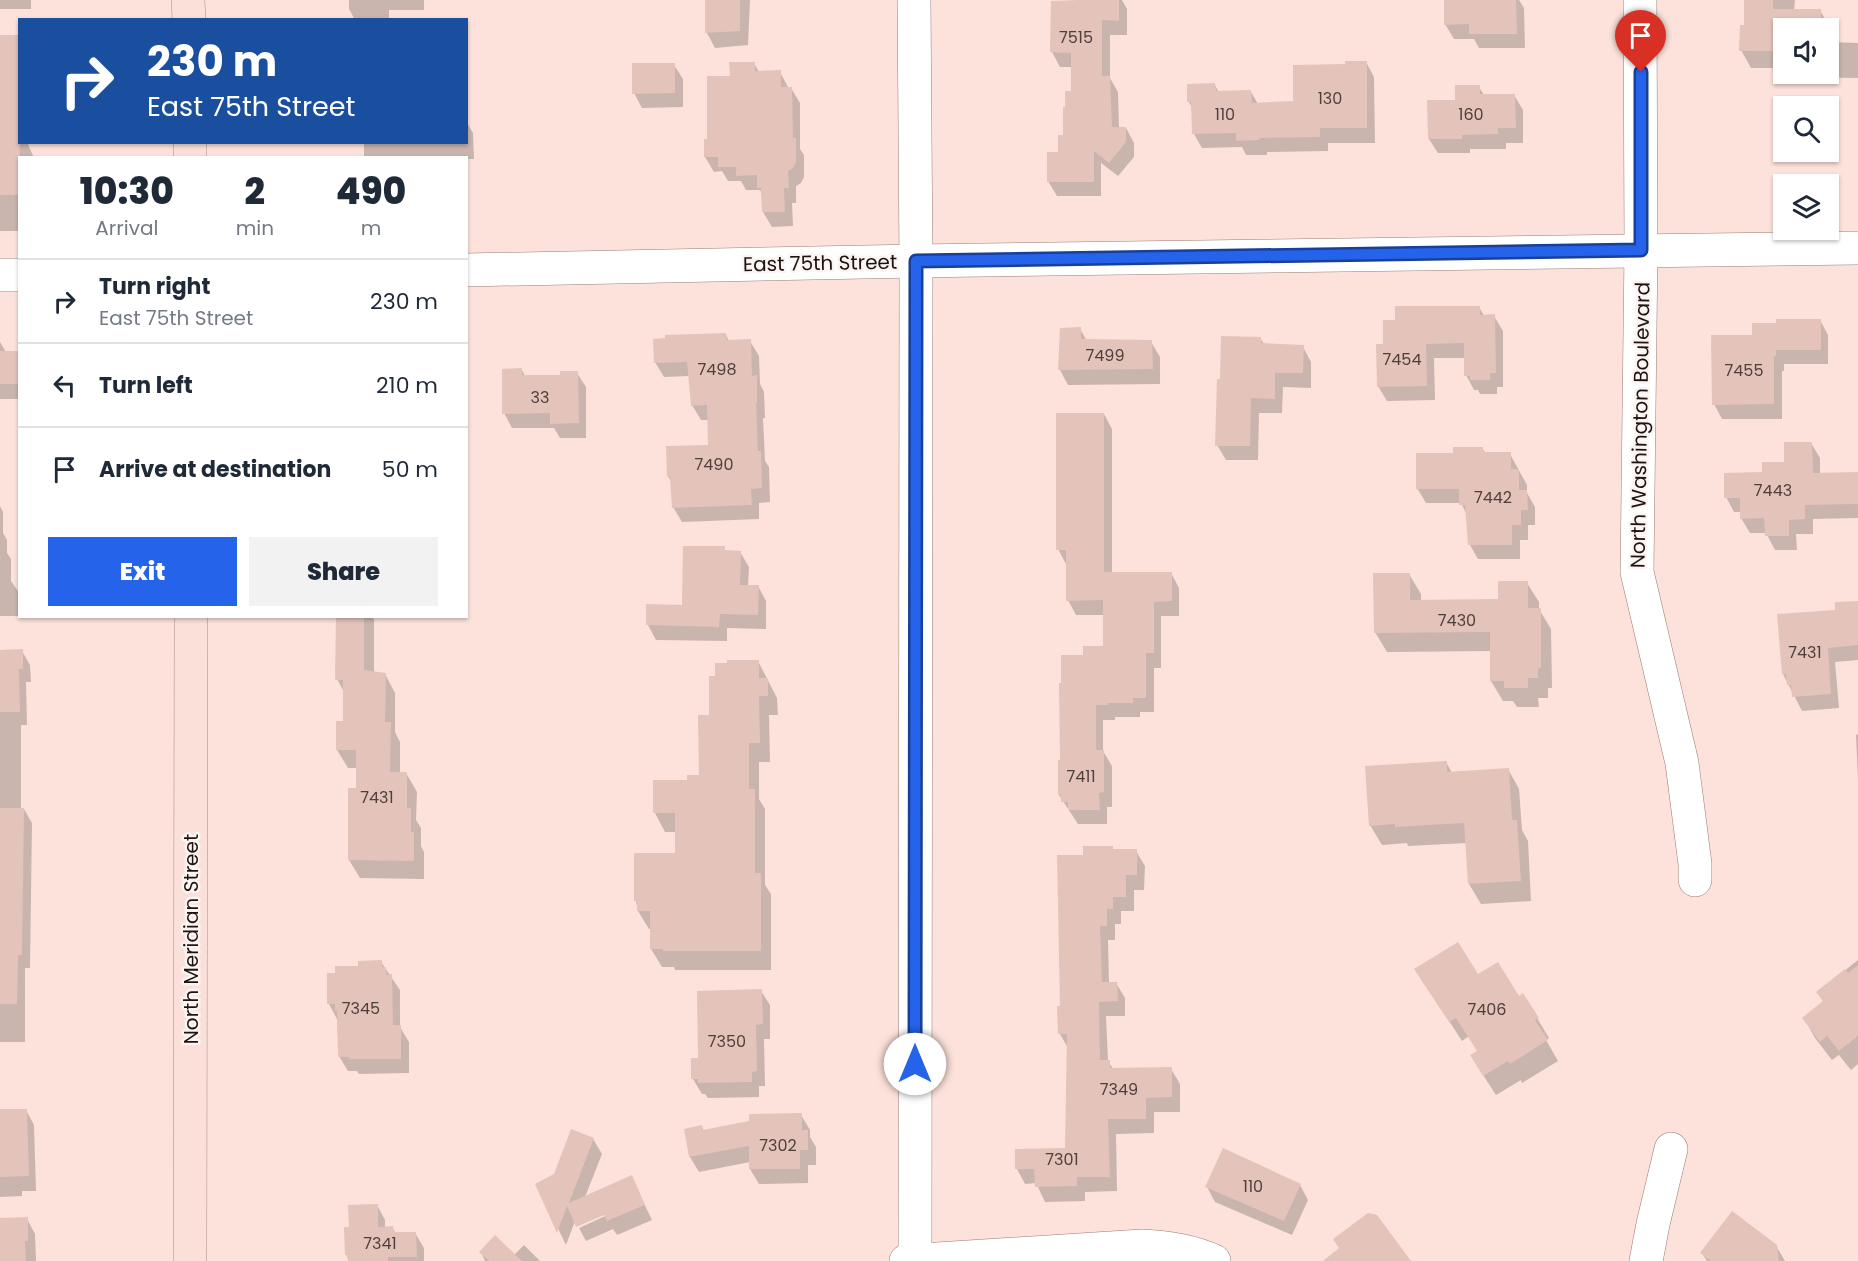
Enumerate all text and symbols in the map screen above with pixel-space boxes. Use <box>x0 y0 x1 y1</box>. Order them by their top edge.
pin <box>1615 10 1666 72</box>
map controls <box>1773 18 1839 240</box>
button: sound <box>1773 18 1839 84</box>
icon: arrive <box>1624 19 1657 52</box>
house number: 7515 <box>1059 26 1093 49</box>
text: 230 m <box>147 32 277 91</box>
icon: right <box>48 42 126 120</box>
house number: 130 <box>1318 87 1342 110</box>
text: East 75th Street <box>147 88 355 125</box>
button: search <box>1773 96 1839 162</box>
house number: 110 <box>1215 103 1235 126</box>
house number: 160 <box>1458 103 1484 126</box>
text: 10:30 <box>80 166 174 217</box>
text: 2 <box>245 166 265 217</box>
text: 490 <box>336 166 406 217</box>
button: layers <box>1773 174 1839 240</box>
text: Arrival <box>95 214 158 242</box>
text: min <box>236 214 274 242</box>
text: m <box>361 214 381 242</box>
street label: East 75th Street <box>743 248 897 278</box>
text: Turn right <box>99 271 210 302</box>
street label: North Washington Boulevard <box>1624 282 1656 568</box>
icon: right <box>48 285 81 318</box>
text: 230 m <box>370 286 438 317</box>
text: East 75th Street <box>99 304 253 332</box>
house number: 7499 <box>1086 344 1124 367</box>
house number: 7454 <box>1383 348 1421 371</box>
house number: 7498 <box>698 358 736 381</box>
house number: 7455 <box>1725 359 1763 382</box>
icon: left <box>48 369 81 402</box>
text: Turn left <box>99 370 193 401</box>
text: 210 m <box>376 370 438 401</box>
house number: 33 <box>531 386 549 409</box>
icon: arrive <box>48 453 81 486</box>
house number: 7490 <box>695 453 733 476</box>
text: Arrive at destination <box>99 454 331 485</box>
text: 50 m <box>382 454 438 485</box>
house number: 7443 <box>1754 479 1792 502</box>
house number: 7442 <box>1474 486 1512 509</box>
button: Exit <box>48 537 237 606</box>
button: Share <box>249 537 438 606</box>
house number: 7430 <box>1438 609 1476 632</box>
house number: 7431 <box>1788 641 1822 664</box>
house number: 7411 <box>1066 765 1096 788</box>
house number: 7431 <box>360 786 394 809</box>
street label: North Meridian Street <box>177 834 205 1044</box>
house number: 7345 <box>342 997 380 1020</box>
house number: 7406 <box>1467 998 1507 1021</box>
house number: 7350 <box>708 1030 746 1053</box>
position arrow <box>883 1032 947 1096</box>
house number: 7349 <box>1100 1078 1138 1101</box>
house number: 7302 <box>759 1134 797 1157</box>
house number: 7301 <box>1045 1148 1079 1171</box>
house number: 110 <box>1243 1175 1263 1198</box>
house number: 7341 <box>363 1232 397 1255</box>

